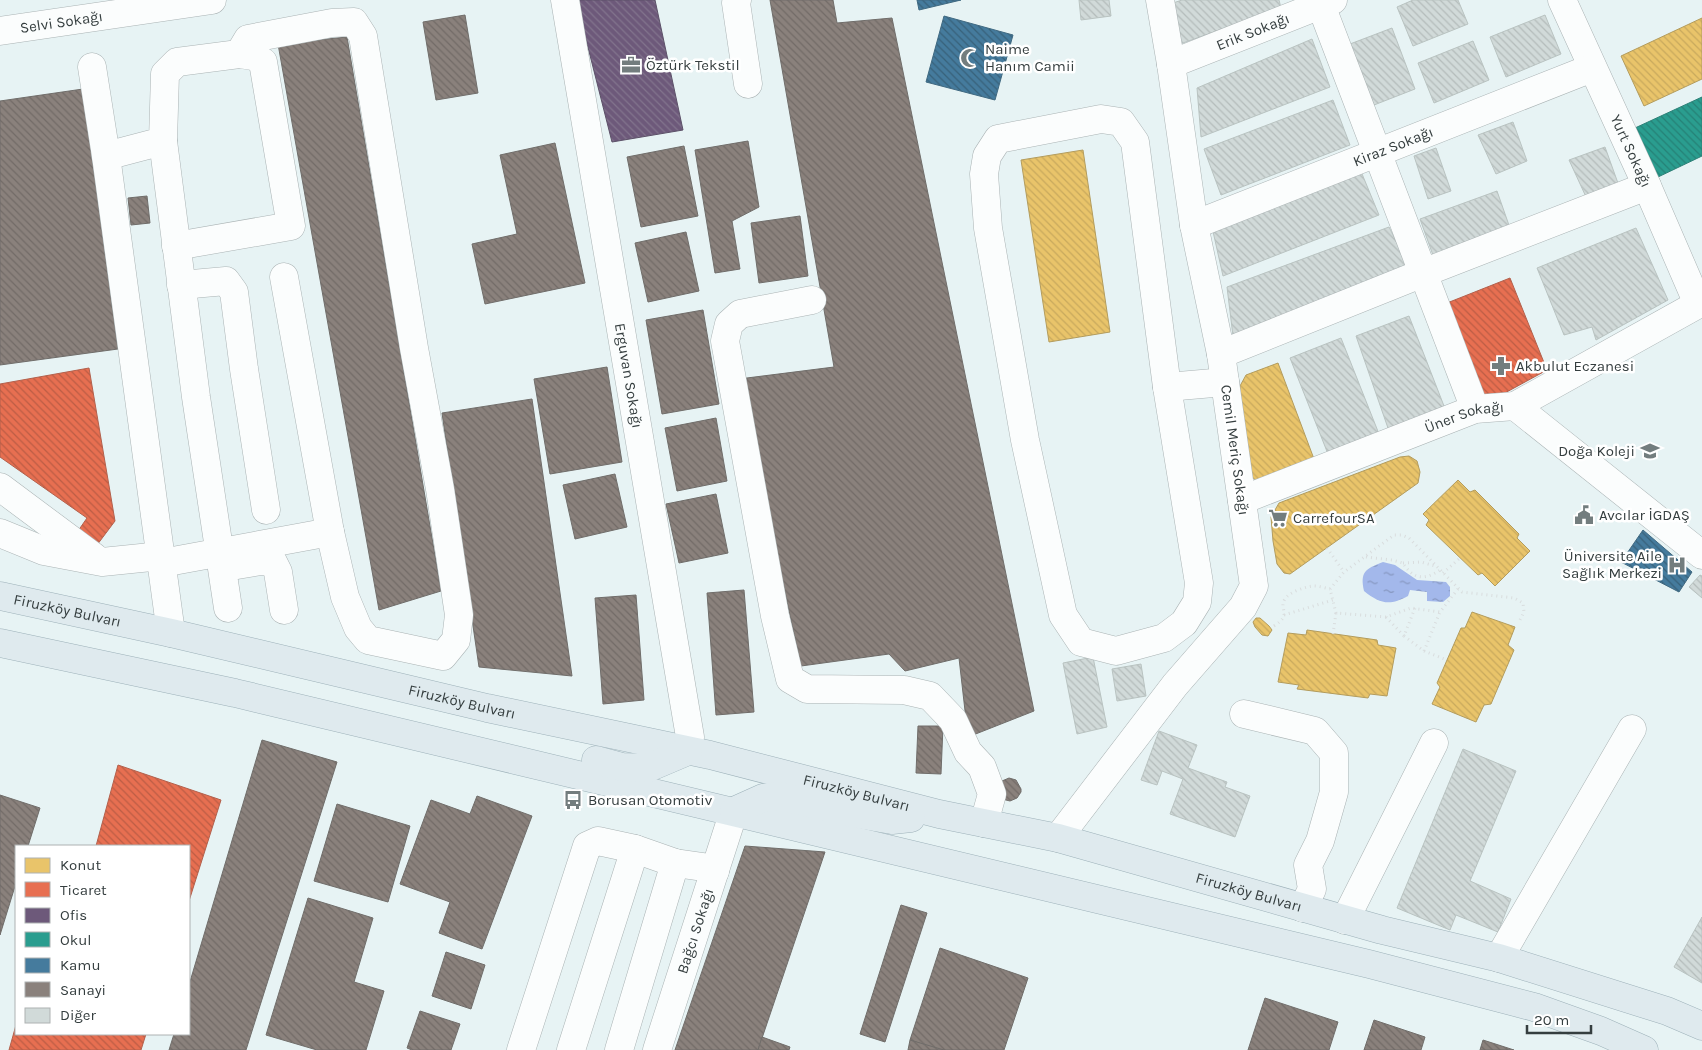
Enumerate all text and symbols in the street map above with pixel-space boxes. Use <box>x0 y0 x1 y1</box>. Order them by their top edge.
street label: Selvi Sokağı <box>19 7 104 37</box>
street label: Erik Sokağı <box>1214 9 1292 54</box>
place label: Naime Hanım Camii <box>985 40 1075 75</box>
mosque icon: Naime Hanım Camii <box>959 47 981 69</box>
office icon: Öztürk Tekstil <box>620 54 642 76</box>
place label: Öztürk Tekstil <box>646 56 740 74</box>
street label: Yurt Sokağı <box>1607 112 1655 190</box>
street label: Kiraz Sokağı <box>1350 123 1436 170</box>
street label: Erguvan Sokağı <box>611 322 646 430</box>
pharmacy icon: Akbulut Eczanesi <box>1490 355 1512 377</box>
place label: Akbulut Eczanesi <box>1516 357 1634 375</box>
street label: Cemil Meriç Sokağı <box>1217 384 1253 516</box>
street label: Üner Sokağı <box>1422 398 1505 437</box>
school or university icon: Doğa Koleji <box>1639 440 1661 462</box>
place label: Doğa Koleji <box>1558 442 1635 460</box>
public building icon: Avcılar İGDAŞ <box>1573 504 1595 526</box>
place label: Avcılar İGDAŞ <box>1599 506 1690 524</box>
supermarket icon: CarrefourSA <box>1267 507 1289 529</box>
place label: CarrefourSA <box>1293 509 1375 527</box>
place label: Üniversite Aile Sağlık Merkezi <box>1562 547 1662 582</box>
hospital icon: Üniversite Aile Sağlık Merkezi <box>1666 554 1688 576</box>
street label: Firuzköy Bulvarı <box>12 590 123 631</box>
street label: Firuzköy Bulvarı <box>407 681 517 723</box>
street label: Firuzköy Bulvarı <box>801 770 912 815</box>
bus stop icon: Borusan Otomotiv <box>562 789 584 811</box>
place label: Borusan Otomotiv <box>588 791 713 809</box>
legend <box>15 845 190 1035</box>
text: Konut <box>60 856 101 874</box>
street label: Firuzköy Bulvarı <box>1194 869 1304 916</box>
text: Ticaret <box>60 881 107 899</box>
street label: Bağcı Sokağı <box>673 886 718 976</box>
text: Ofis <box>60 906 87 924</box>
text: Okul <box>60 931 91 949</box>
text: Kamu <box>60 956 101 974</box>
text: Sanayi <box>60 981 106 999</box>
scale bar <box>1527 1002 1591 1034</box>
text: Diğer <box>60 1006 97 1024</box>
text: 20 m <box>1534 1011 1569 1029</box>

